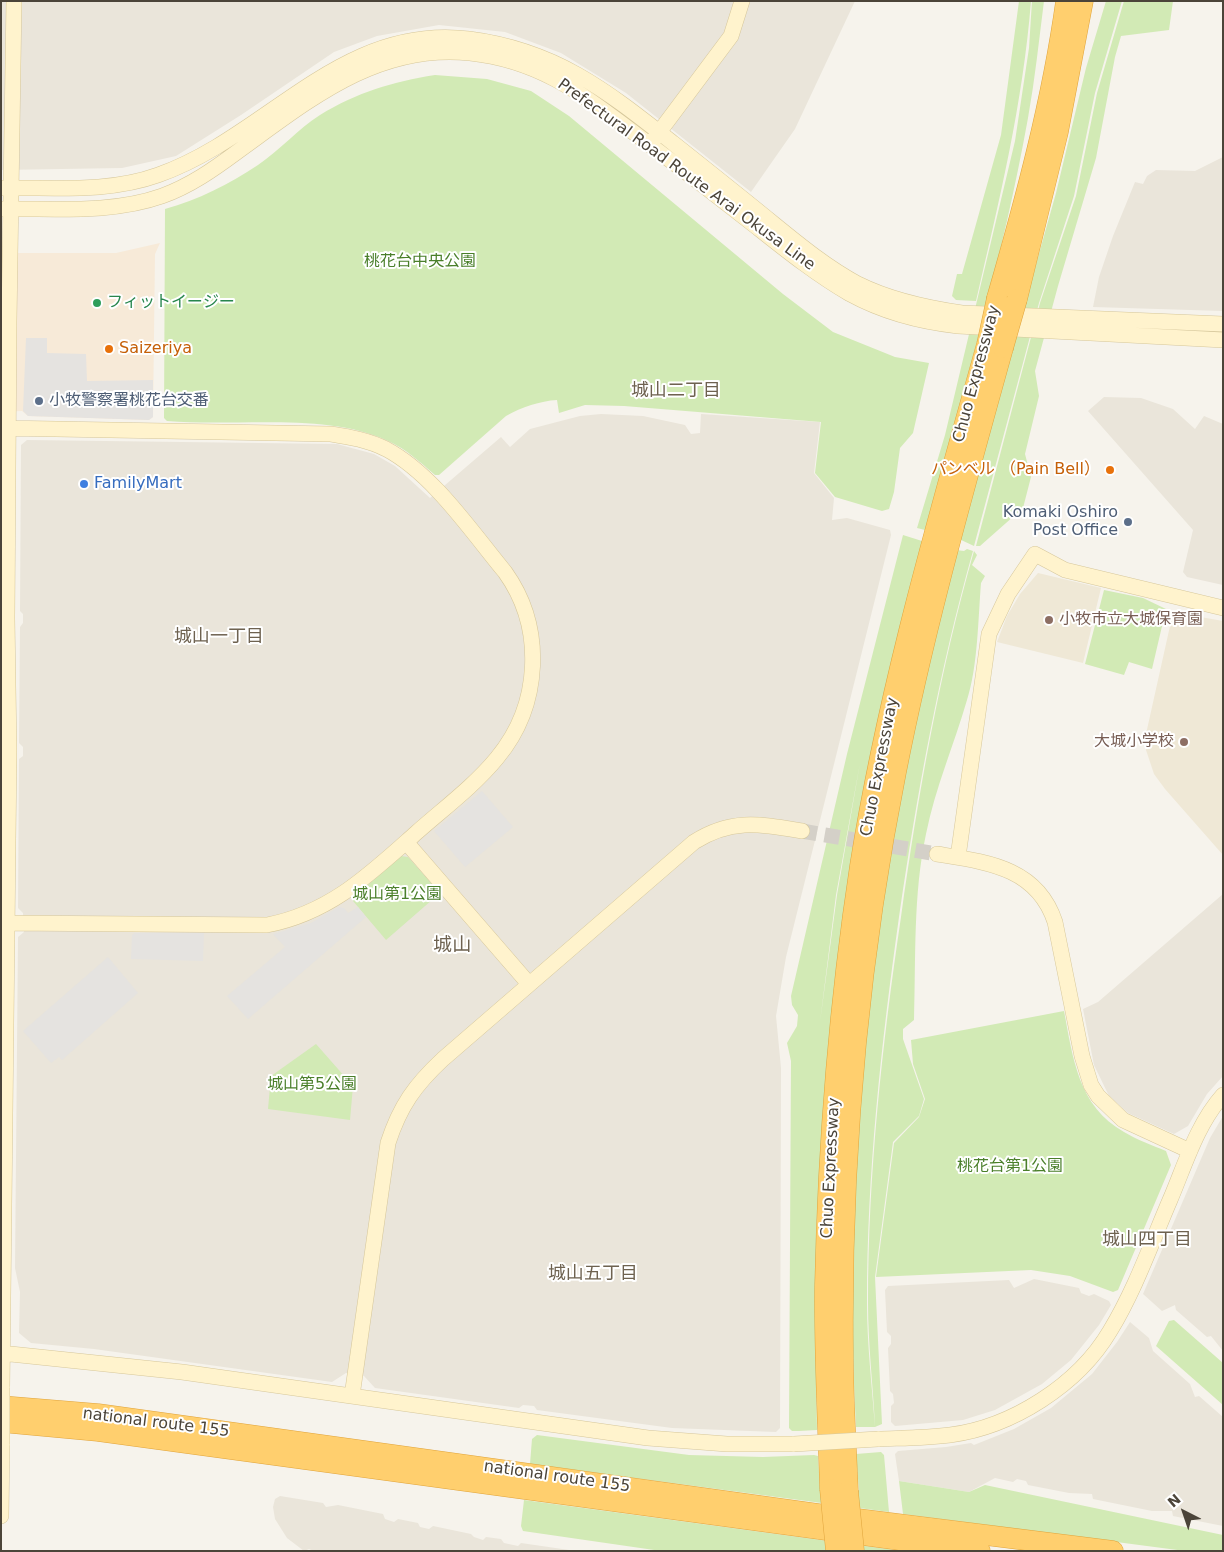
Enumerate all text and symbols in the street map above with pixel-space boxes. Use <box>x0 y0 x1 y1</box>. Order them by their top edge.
street label: Prefectural Road Route Arai Okusa Line <box>553 75 819 275</box>
park label: 桃花台中央公園 <box>364 252 476 272</box>
place label: フィットイージー <box>107 293 235 313</box>
marker: フィットイージー <box>91 297 103 309</box>
street label: Chuo Expressway <box>949 303 1005 445</box>
place label: Saizeriya <box>119 339 192 359</box>
marker: Saizeriya <box>103 343 115 355</box>
district label: 城山二丁目 <box>631 380 721 402</box>
place label: 小牧警察署桃花台交番 <box>49 391 209 411</box>
marker: 小牧警察署桃花台交番 <box>33 395 45 407</box>
place label: パンベル （Pain Bell） <box>931 460 1100 480</box>
marker: パンベル （Pain Bell） <box>1104 464 1116 476</box>
place label: FamilyMart <box>94 474 182 494</box>
marker: FamilyMart <box>78 478 90 490</box>
place label: Komaki Oshiro Post Office <box>1003 503 1118 541</box>
marker: Komaki Oshiro Post Office <box>1122 516 1134 528</box>
place label: 小牧市立大城保育園 <box>1059 610 1203 630</box>
marker: 小牧市立大城保育園 <box>1043 614 1055 626</box>
district label: 城山一丁目 <box>174 626 264 648</box>
street label: Chuo Expressway <box>857 696 903 838</box>
place label: 大城小学校 <box>1094 732 1174 752</box>
marker: 大城小学校 <box>1178 736 1190 748</box>
park label: 城山第1公園 <box>352 885 442 905</box>
district label: 城山 <box>433 935 471 957</box>
park label: 城山第5公園 <box>267 1075 357 1095</box>
street label: Chuo Expressway <box>818 1097 844 1239</box>
park label: 桃花台第1公園 <box>957 1157 1063 1177</box>
district label: 城山四丁目 <box>1102 1229 1192 1251</box>
district label: 城山五丁目 <box>548 1263 638 1285</box>
street label: national route 155 <box>81 1404 231 1442</box>
street label: national route 155 <box>482 1457 632 1497</box>
north arrow <box>1159 1487 1209 1537</box>
text: N <box>1164 1491 1184 1511</box>

